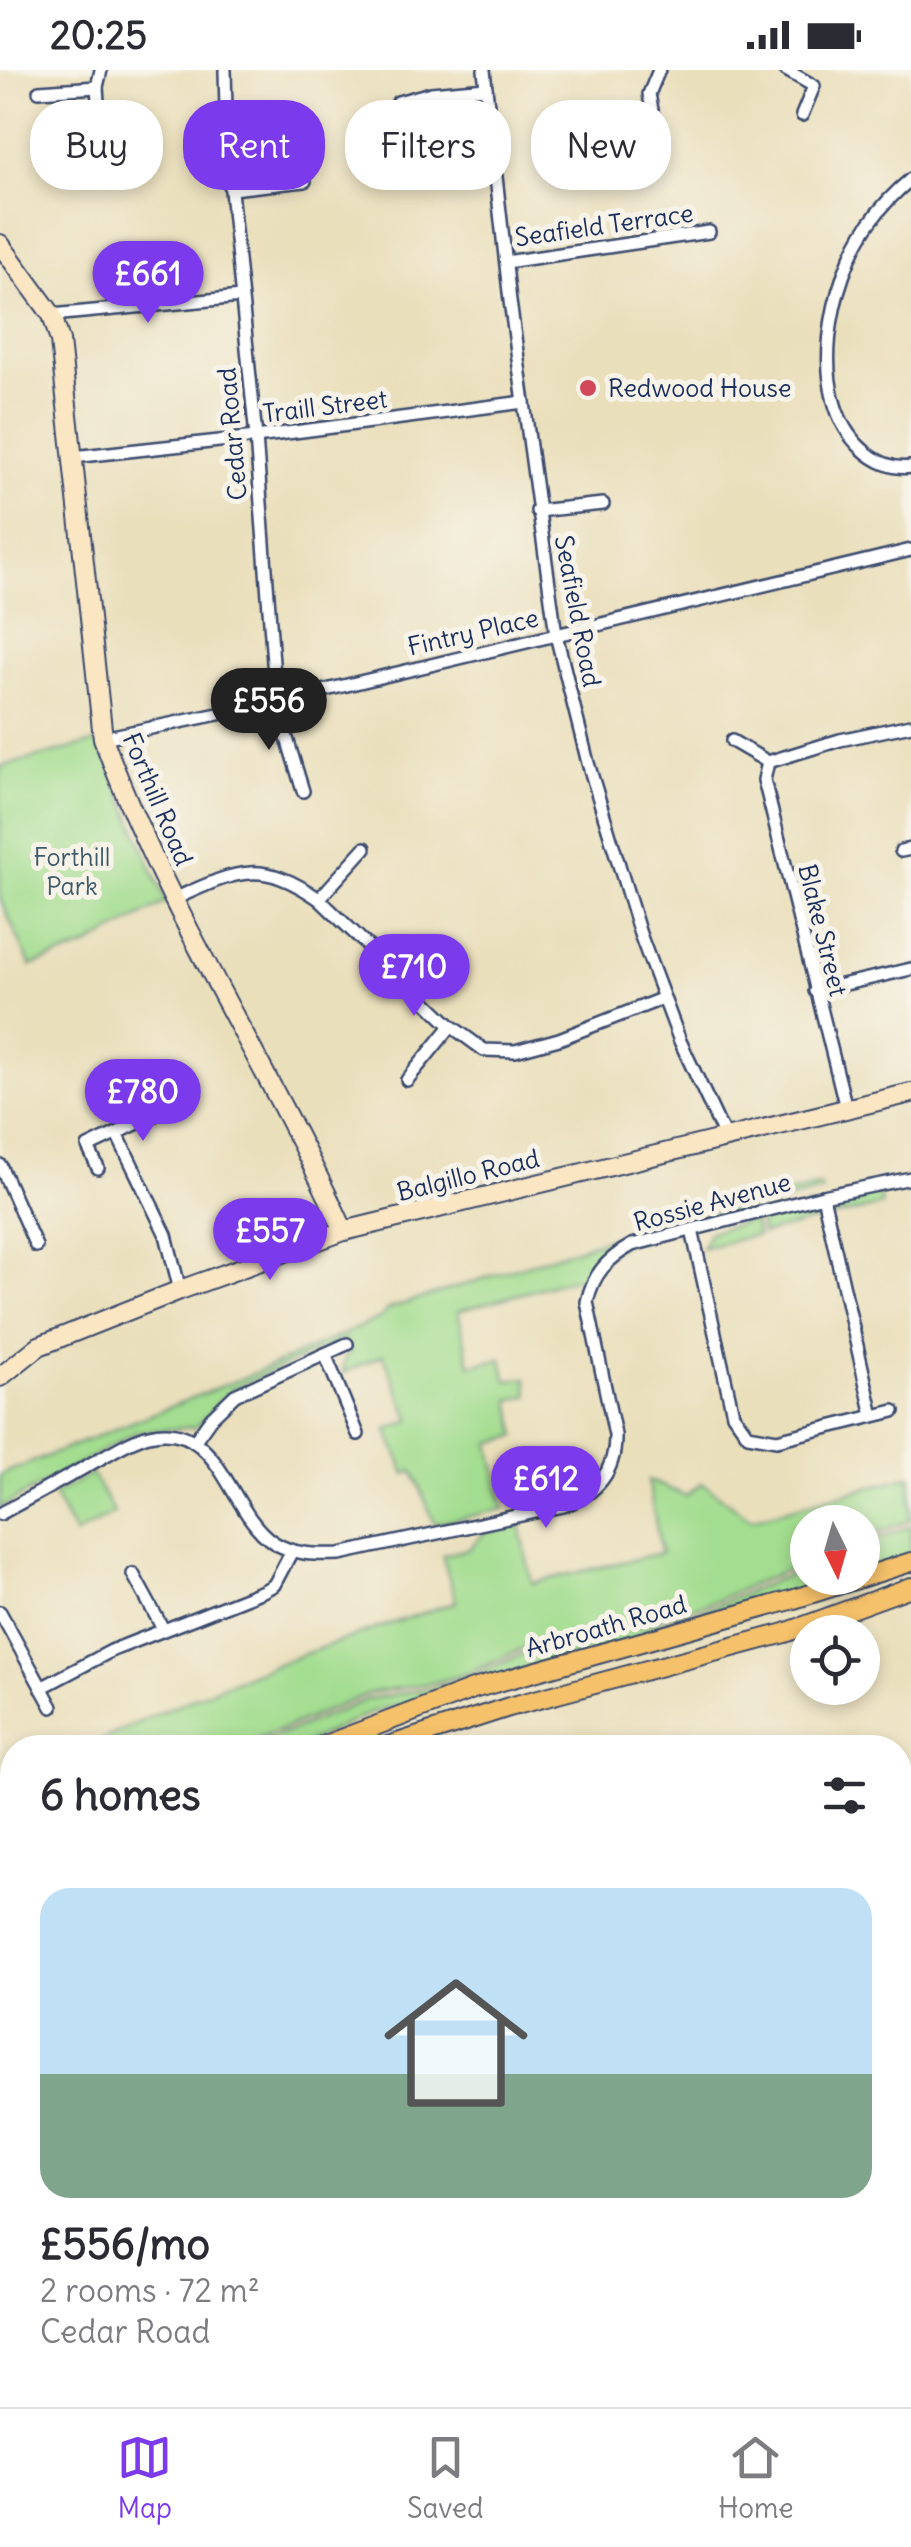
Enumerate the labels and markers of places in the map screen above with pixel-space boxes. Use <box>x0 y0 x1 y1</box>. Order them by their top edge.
pin: £661 <box>89 241 207 326</box>
place label: Redwood House <box>608 372 791 404</box>
marker: Redwood House <box>577 377 599 399</box>
pin: £556 <box>210 668 328 753</box>
pin: £710 <box>355 934 473 1019</box>
pin: £780 <box>84 1059 202 1144</box>
pin: £557 <box>211 1198 329 1283</box>
pin: £612 <box>487 1446 605 1531</box>

